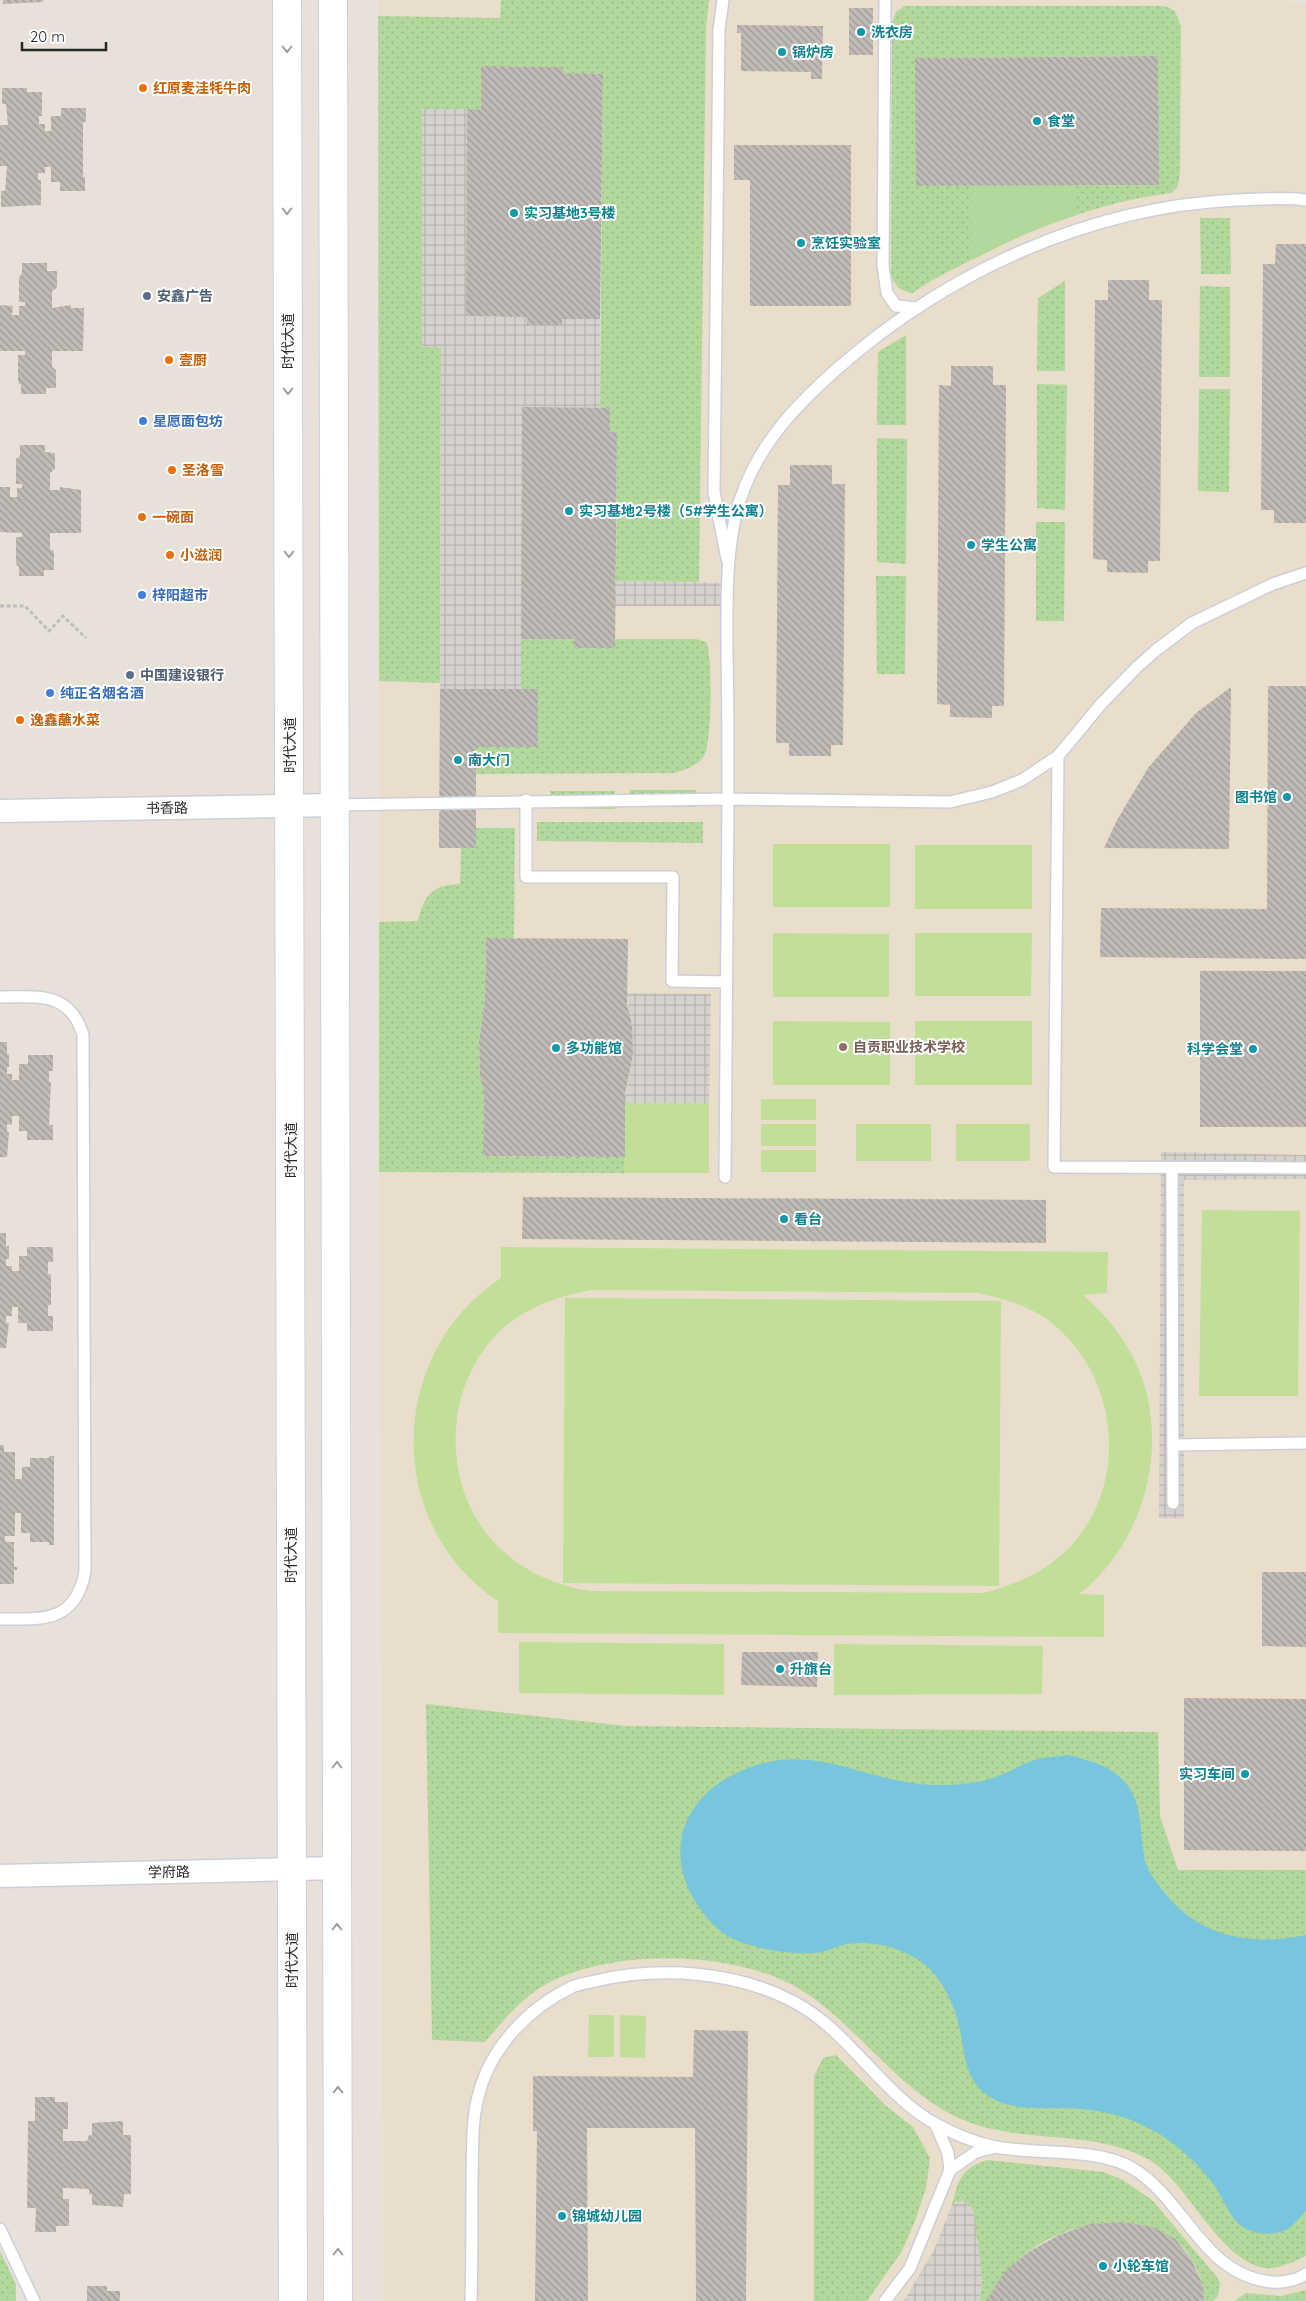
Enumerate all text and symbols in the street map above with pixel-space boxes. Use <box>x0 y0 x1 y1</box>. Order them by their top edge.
scale bar <box>22 20 106 52</box>
place label: 洗衣房 <box>871 23 913 41</box>
marker: 洗衣房 <box>855 26 867 38</box>
text: 20 m <box>30 27 65 46</box>
place label: 锅炉房 <box>792 43 834 61</box>
one-way arrow <box>282 45 292 53</box>
marker: 锅炉房 <box>776 46 788 58</box>
place label: 红原麦洼牦牛肉 <box>153 79 251 97</box>
marker: 红原麦洼牦牛肉 <box>137 82 149 94</box>
place label: 食堂 <box>1047 112 1075 130</box>
marker: 食堂 <box>1031 115 1043 127</box>
place label: 实习基地3号楼 <box>524 204 616 222</box>
marker: 实习基地3号楼 <box>508 207 520 219</box>
one-way arrow <box>282 208 292 215</box>
place label: 烹饪实验室 <box>811 234 881 252</box>
marker: 烹饪实验室 <box>795 237 807 249</box>
place label: 安鑫广告 <box>157 287 213 305</box>
marker: 安鑫广告 <box>141 290 153 302</box>
street label: 时代大道 <box>279 313 297 369</box>
place label: 壹厨 <box>179 351 207 369</box>
marker: 壹厨 <box>163 354 175 366</box>
one-way arrow <box>283 388 293 395</box>
place label: 星愿面包坊 <box>153 412 223 430</box>
marker: 星愿面包坊 <box>137 415 149 427</box>
place label: 圣洛雪 <box>182 461 224 479</box>
marker: 圣洛雪 <box>166 464 178 476</box>
place label: 实习基地2号楼（5#学生公寓） <box>579 502 773 520</box>
marker: 实习基地2号楼（5#学生公寓） <box>563 505 575 517</box>
place label: 一碗面 <box>152 508 194 526</box>
marker: 一碗面 <box>136 511 148 523</box>
place label: 学生公寓 <box>981 536 1037 554</box>
marker: 学生公寓 <box>965 539 977 551</box>
place label: 小滋润 <box>180 546 222 564</box>
marker: 小滋润 <box>164 549 176 561</box>
one-way arrow <box>284 550 294 558</box>
place label: 梓阳超市 <box>152 586 208 604</box>
marker: 梓阳超市 <box>136 589 148 601</box>
place label: 中国建设银行 <box>140 666 224 684</box>
marker: 中国建设银行 <box>124 669 136 681</box>
place label: 纯正名烟名酒 <box>60 684 144 702</box>
marker: 纯正名烟名酒 <box>44 687 56 699</box>
place label: 逸鑫蘸水菜 <box>30 711 100 729</box>
marker: 逸鑫蘸水菜 <box>14 714 26 726</box>
street label: 时代大道 <box>281 717 299 773</box>
place label: 南大门 <box>468 751 510 769</box>
marker: 南大门 <box>452 754 464 766</box>
place label: 图书馆 <box>1235 788 1277 806</box>
marker: 图书馆 <box>1281 791 1293 803</box>
street label: 书香路 <box>146 799 188 817</box>
place label: 自贡职业技术学校 <box>853 1038 965 1056</box>
place label: 多功能馆 <box>566 1039 622 1057</box>
place label: 科学会堂 <box>1187 1040 1243 1058</box>
marker: 自贡职业技术学校 <box>837 1041 849 1053</box>
marker: 多功能馆 <box>550 1042 562 1054</box>
marker: 科学会堂 <box>1247 1043 1259 1055</box>
street label: 时代大道 <box>282 1122 300 1178</box>
place label: 看台 <box>794 1210 822 1228</box>
marker: 看台 <box>778 1213 790 1225</box>
street label: 时代大道 <box>282 1527 300 1583</box>
place label: 升旗台 <box>790 1660 832 1678</box>
marker: 升旗台 <box>774 1663 786 1675</box>
one-way arrow <box>332 1761 342 1768</box>
place label: 实习车间 <box>1179 1765 1235 1783</box>
marker: 实习车间 <box>1239 1768 1251 1780</box>
street label: 学府路 <box>148 1863 190 1881</box>
one-way arrow <box>332 1923 342 1931</box>
street label: 时代大道 <box>283 1932 301 1988</box>
one-way arrow <box>333 2086 343 2094</box>
place label: 锦城幼儿园 <box>572 2207 642 2225</box>
marker: 锦城幼儿园 <box>556 2210 568 2222</box>
one-way arrow <box>333 2248 343 2256</box>
place label: 小轮车馆 <box>1113 2257 1169 2275</box>
marker: 小轮车馆 <box>1097 2260 1109 2272</box>

